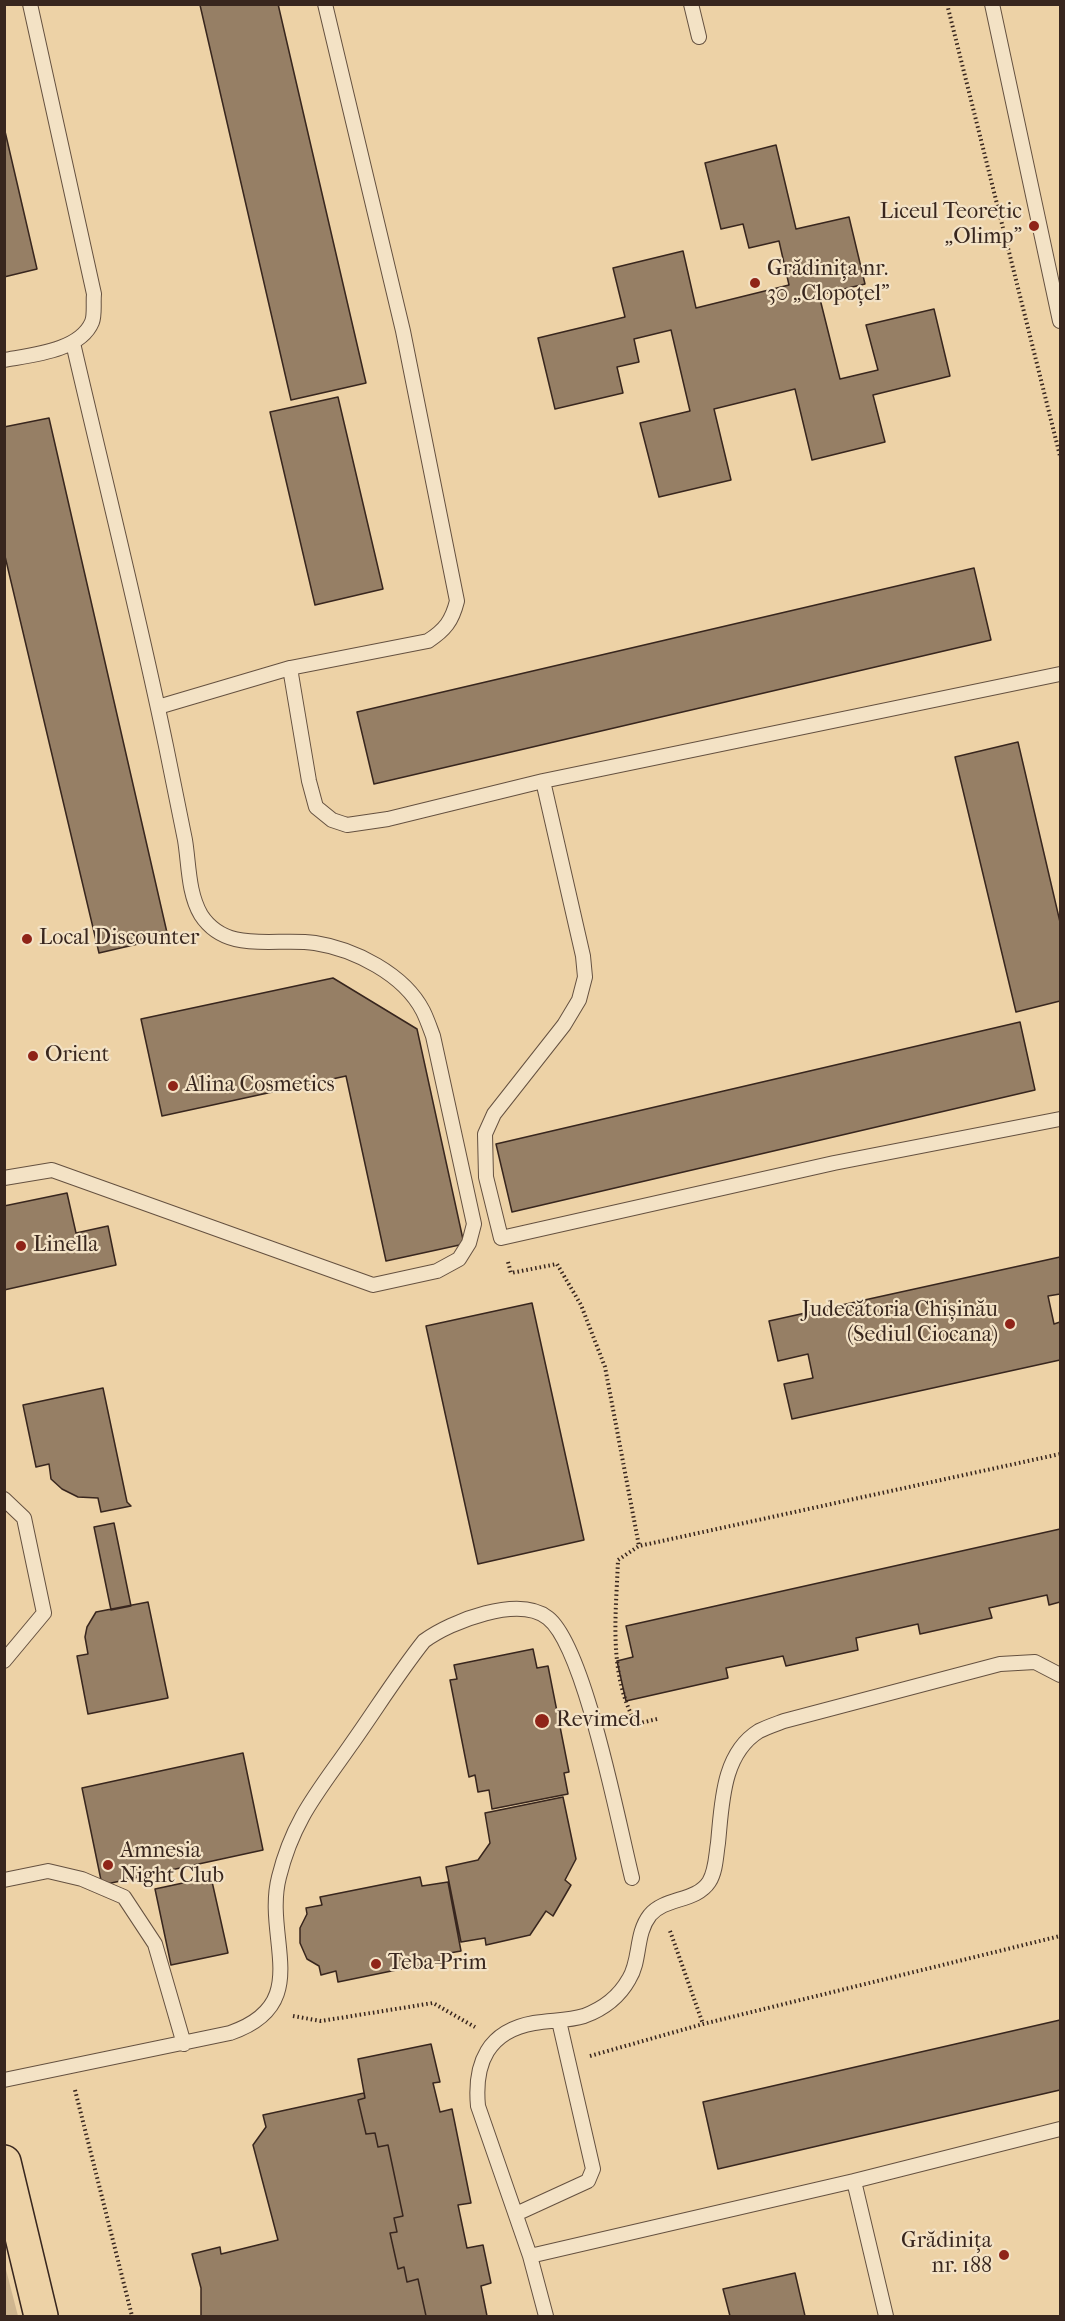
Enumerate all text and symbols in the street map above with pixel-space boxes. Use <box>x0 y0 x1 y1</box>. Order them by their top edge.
place label: Liceul Teoretic „Olimp” <box>880 200 1022 252</box>
marker: Liceul Teoretic „Olimp” <box>1027 219 1041 233</box>
place label: Grădinița nr. 30 „Clopoțel” <box>767 257 890 308</box>
marker: Grădinița nr. 30 „Clopoțel” <box>748 276 762 290</box>
place label: Local Discounter <box>39 926 199 952</box>
marker: Local Discounter <box>20 932 34 946</box>
place label: Orient <box>45 1043 109 1069</box>
marker: Orient <box>26 1049 40 1063</box>
place label: Alina Cosmetics <box>185 1073 335 1099</box>
marker: Alina Cosmetics <box>166 1079 180 1093</box>
place label: Linella <box>33 1233 99 1259</box>
marker: Linella <box>14 1239 28 1253</box>
place label: Judecătoria Chișinău (Sediul Ciocana) <box>802 1298 998 1350</box>
marker: Judecătoria Chișinău (Sediul Ciocana) <box>1003 1317 1017 1331</box>
place label: Revimed <box>556 1708 641 1734</box>
marker: Revimed <box>533 1712 551 1730</box>
place label: Amnesia Night Club <box>120 1839 224 1891</box>
marker: Amnesia Night Club <box>101 1858 115 1872</box>
place label: Teba-Prim <box>388 1951 487 1977</box>
marker: Teba-Prim <box>369 1957 383 1971</box>
place label: Grădinița nr. 188 <box>901 2229 992 2280</box>
marker: Grădinița nr. 188 <box>997 2248 1011 2262</box>

